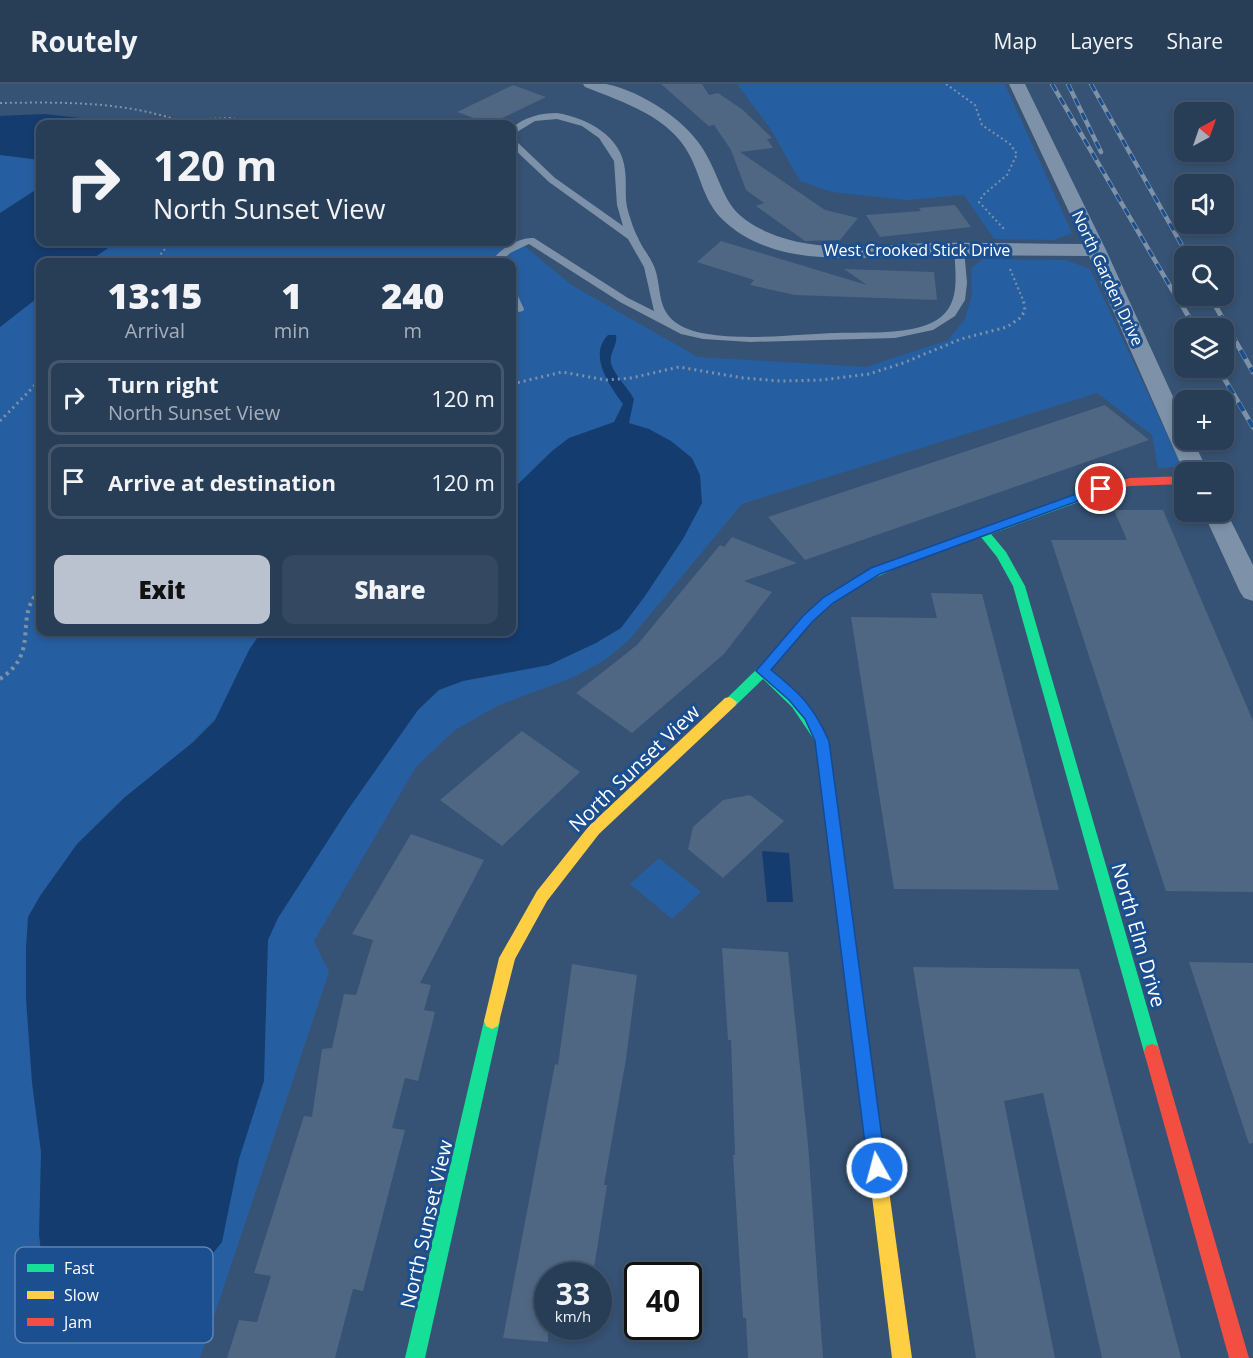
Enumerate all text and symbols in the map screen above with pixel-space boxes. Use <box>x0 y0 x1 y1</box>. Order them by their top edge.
text: Routely <box>30 22 137 60</box>
text: Map <box>994 27 1037 55</box>
text: Layers <box>1070 27 1134 55</box>
text: Share <box>1167 27 1223 55</box>
north arrow <box>1174 102 1234 162</box>
map controls <box>1174 102 1234 522</box>
text: 120 m <box>153 136 277 193</box>
icon: right <box>54 144 132 222</box>
button: sound <box>1174 174 1234 234</box>
text: North Sunset View <box>153 190 385 227</box>
street label: North Garden Drive <box>1067 207 1149 349</box>
street label: West Crooked Stick Drive <box>824 239 1010 261</box>
button: search <box>1174 246 1234 306</box>
text: 13:15 <box>108 271 202 320</box>
text: 1 <box>281 271 302 320</box>
text: 240 <box>381 271 444 320</box>
text: Arrival <box>125 317 185 344</box>
text: min <box>274 317 310 344</box>
text: m <box>404 317 422 344</box>
button: layers <box>1174 318 1234 378</box>
text: Turn right <box>108 369 219 399</box>
icon: right <box>57 381 90 414</box>
text: 120 m <box>431 383 495 413</box>
button: + <box>1174 390 1234 450</box>
text: North Sunset View <box>108 399 280 426</box>
button: − <box>1174 462 1234 522</box>
pin <box>1075 463 1126 514</box>
icon: arrive <box>57 465 90 498</box>
text: Arrive at destination <box>108 467 336 497</box>
text: 120 m <box>431 467 495 497</box>
icon: arrive <box>1084 472 1117 505</box>
button: Exit <box>54 555 270 624</box>
button: Share <box>282 555 498 624</box>
street label: North Sunset View <box>563 698 706 838</box>
street label: North Elm Drive <box>1106 860 1172 1010</box>
position arrow <box>845 1136 909 1200</box>
street label: North Sunset View <box>393 1137 459 1311</box>
legend <box>15 1247 213 1343</box>
text: Fast <box>64 1257 95 1279</box>
speed limit sign: 40 <box>624 1262 702 1340</box>
text: 33 <box>556 1273 590 1314</box>
text: Slow <box>64 1284 99 1306</box>
text: km/h <box>555 1306 591 1326</box>
text: Jam <box>62 1311 92 1333</box>

